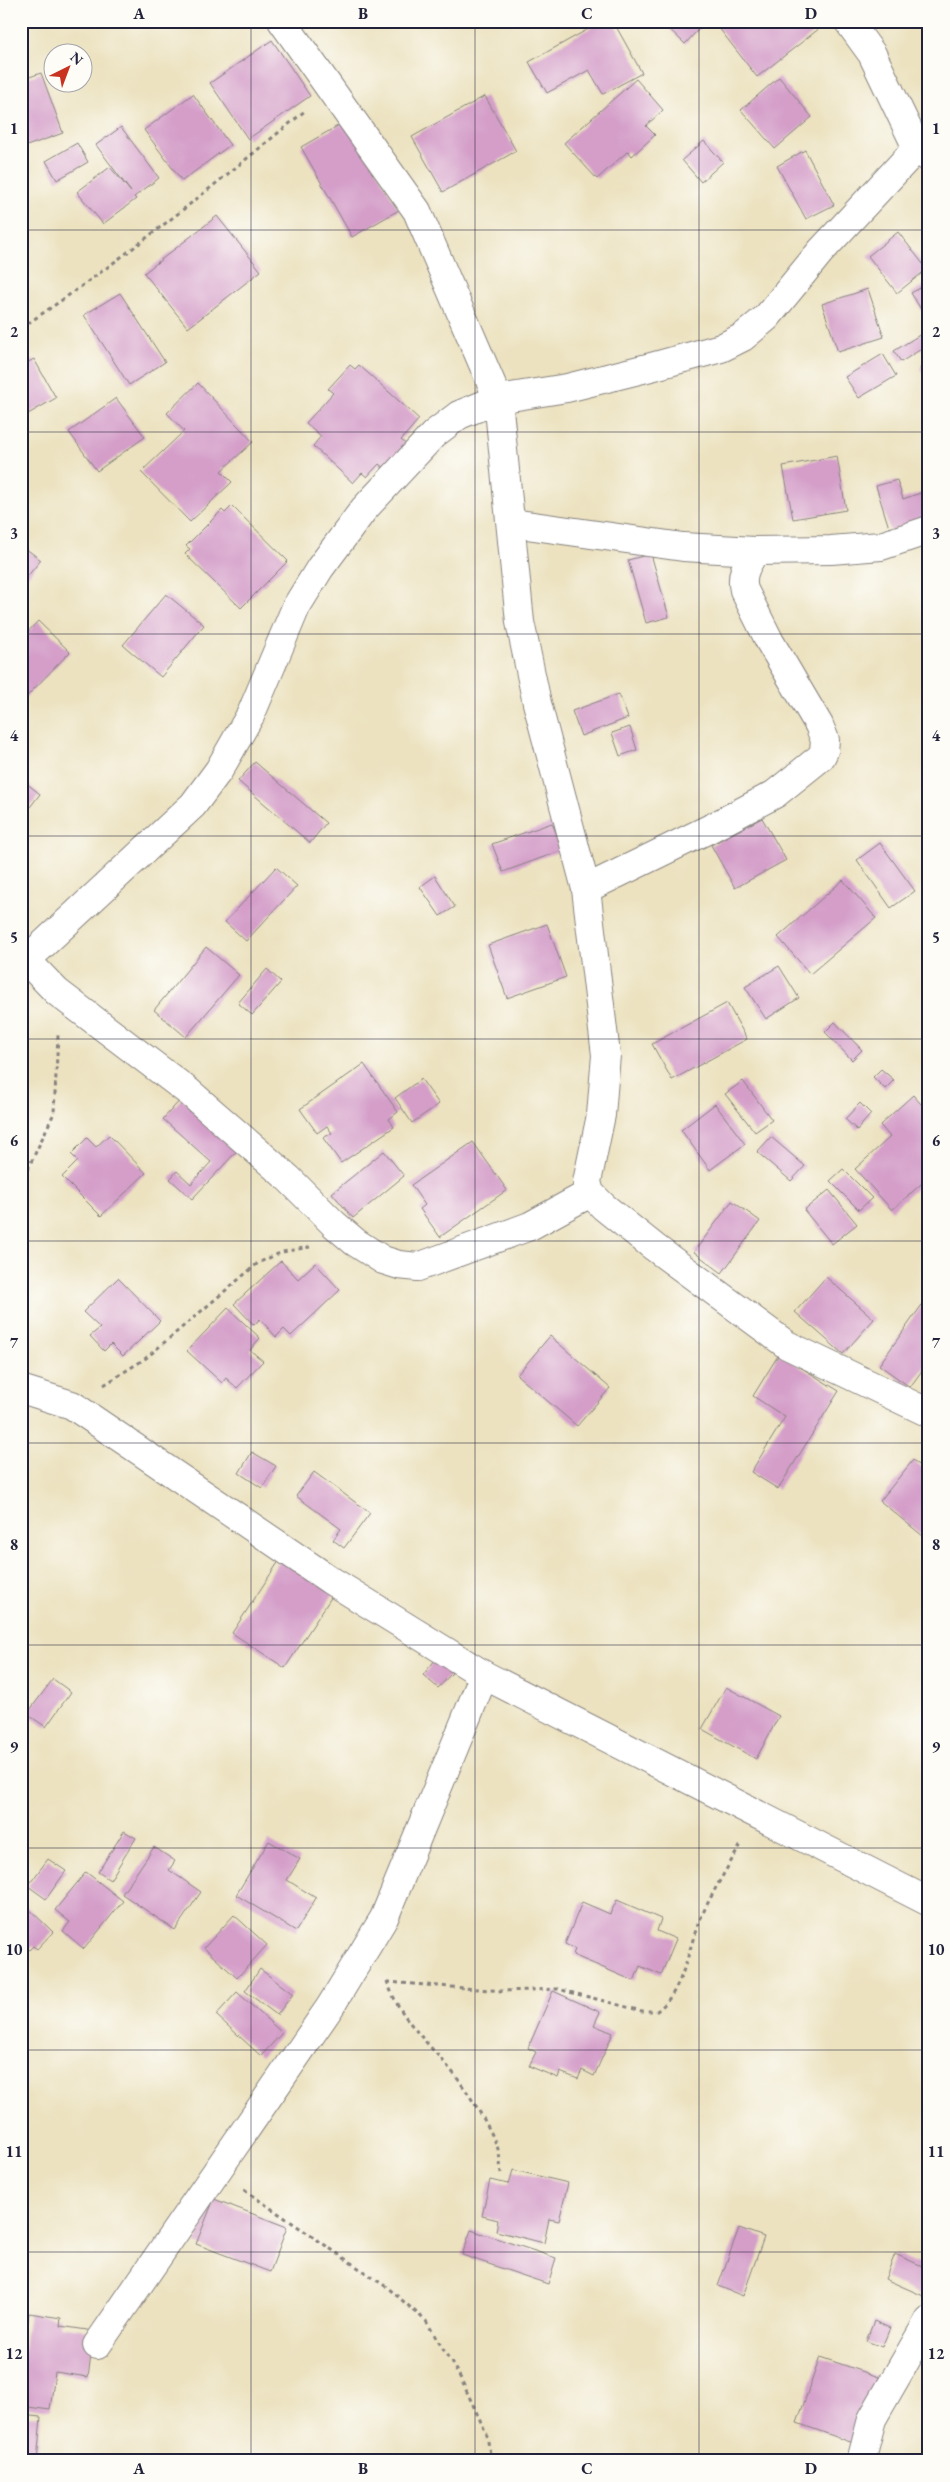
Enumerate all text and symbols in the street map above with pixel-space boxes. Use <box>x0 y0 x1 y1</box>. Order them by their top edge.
text: A <box>132 3 145 24</box>
text: B <box>358 3 368 24</box>
text: C <box>581 3 593 24</box>
text: D <box>805 3 817 24</box>
north arrow <box>42 42 92 92</box>
text: N <box>66 48 87 69</box>
text: 1 <box>10 118 18 139</box>
text: 1 <box>932 118 940 139</box>
text: 2 <box>10 321 19 342</box>
text: 2 <box>932 321 941 342</box>
text: 3 <box>10 523 18 544</box>
text: 3 <box>932 523 940 544</box>
text: 4 <box>10 725 19 746</box>
text: 4 <box>932 725 941 746</box>
text: 5 <box>10 927 18 948</box>
text: 5 <box>932 927 940 948</box>
text: 6 <box>10 1130 19 1151</box>
text: 6 <box>932 1130 941 1151</box>
text: 7 <box>10 1332 19 1353</box>
text: 7 <box>932 1332 941 1353</box>
text: 8 <box>10 1534 18 1555</box>
text: 8 <box>932 1534 940 1555</box>
text: 9 <box>10 1736 19 1757</box>
text: 9 <box>932 1736 941 1757</box>
text: 10 <box>6 1939 23 1960</box>
text: 10 <box>928 1939 945 1960</box>
text: 11 <box>6 2141 22 2162</box>
text: 11 <box>928 2141 944 2162</box>
text: 12 <box>6 2343 23 2364</box>
text: 12 <box>928 2343 945 2364</box>
text: A <box>132 2458 145 2479</box>
text: B <box>358 2458 368 2479</box>
text: C <box>581 2458 593 2479</box>
text: D <box>805 2458 817 2479</box>

